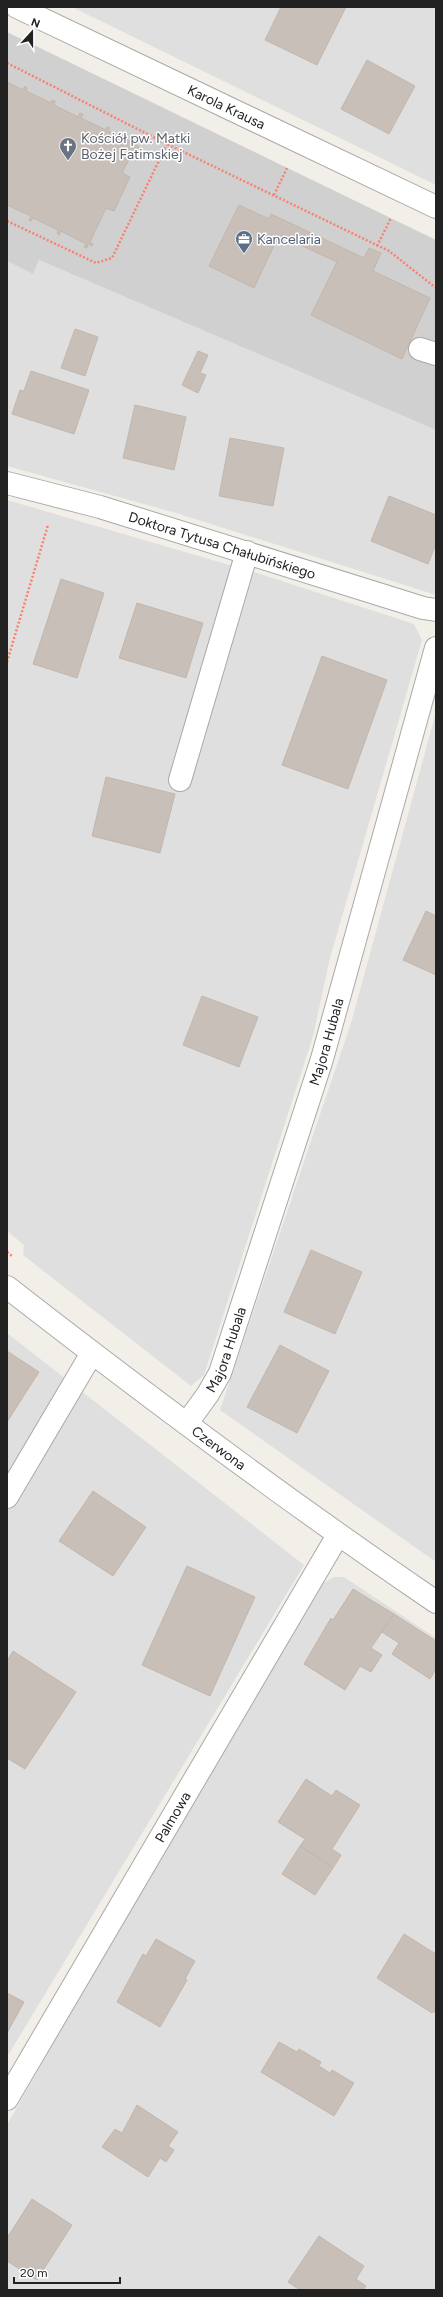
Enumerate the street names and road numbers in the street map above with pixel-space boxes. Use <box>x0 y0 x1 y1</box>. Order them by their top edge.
street label: Karola Krausa <box>185 82 268 133</box>
street label: Doktora Tytusa Chałubińskiego <box>126 508 318 583</box>
street label: Majora Hubala <box>306 996 347 1088</box>
street label: Majora Hubala <box>203 1305 250 1396</box>
street label: Czerwona <box>188 1423 249 1474</box>
street label: Palmowa <box>151 1789 194 1846</box>

